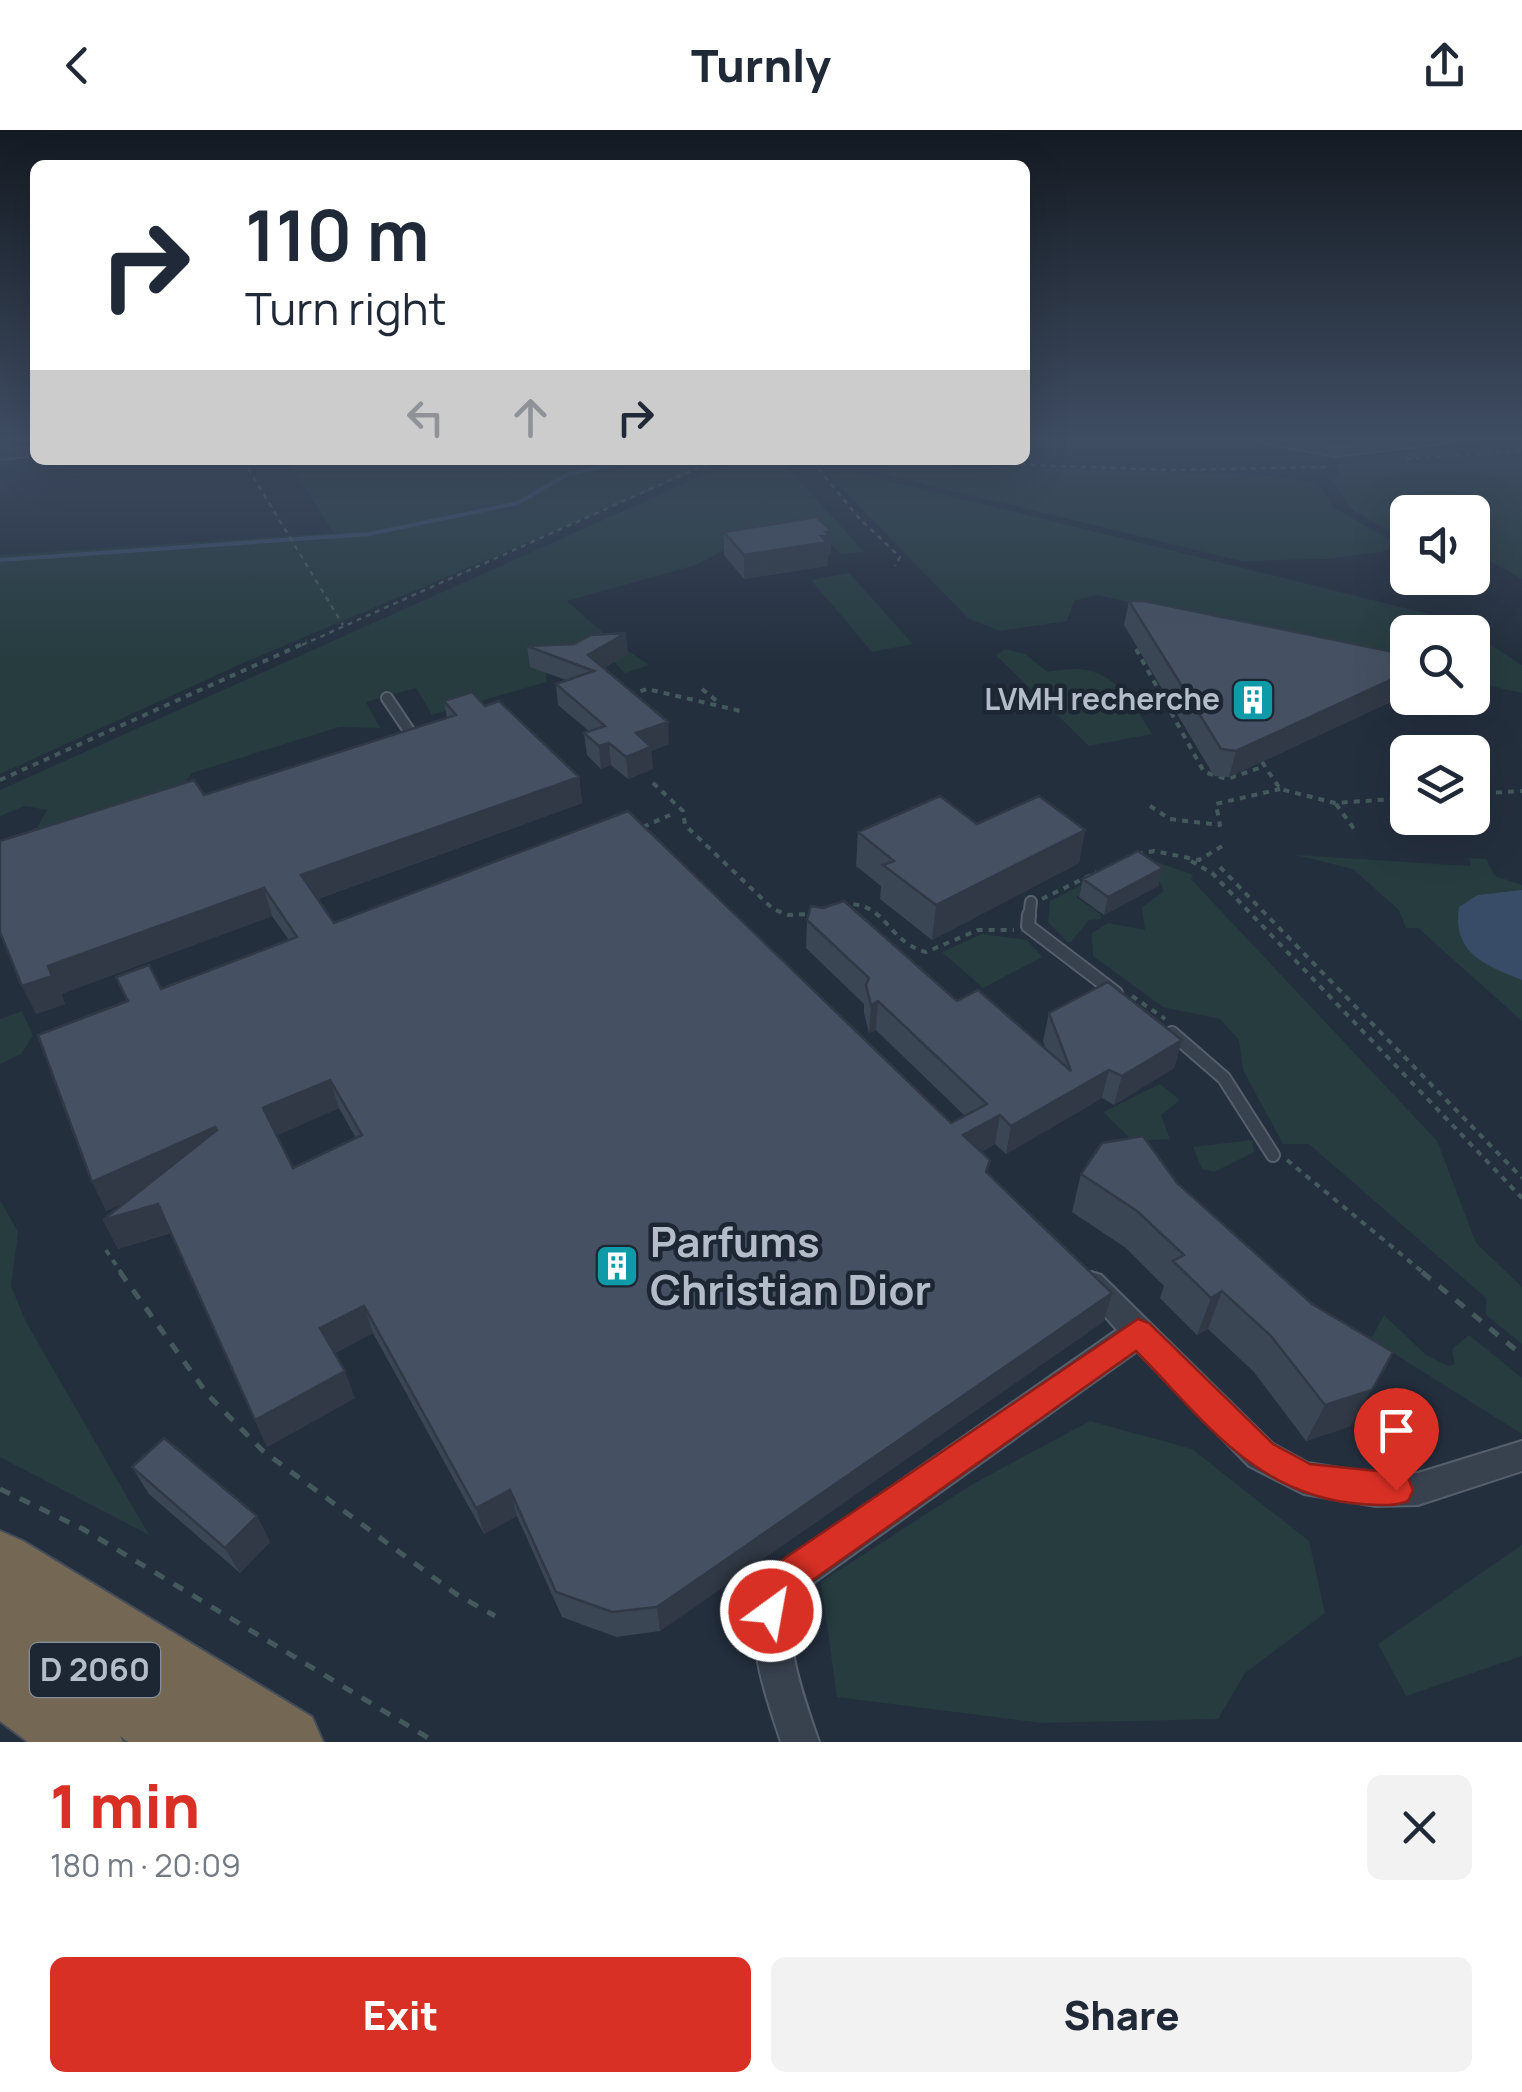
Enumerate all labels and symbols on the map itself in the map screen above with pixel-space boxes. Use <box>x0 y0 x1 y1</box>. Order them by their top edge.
building icon: LVMH recherche <box>1230 677 1276 723</box>
place label: LVMH recherche <box>984 678 1220 719</box>
place label: Parfums Christian Dior <box>650 1212 931 1318</box>
building icon: Parfums Christian Dior <box>594 1243 640 1289</box>
pin <box>1354 1388 1439 1491</box>
position arrow <box>719 1559 823 1663</box>
road number: D 2060 <box>30 1643 160 1697</box>

